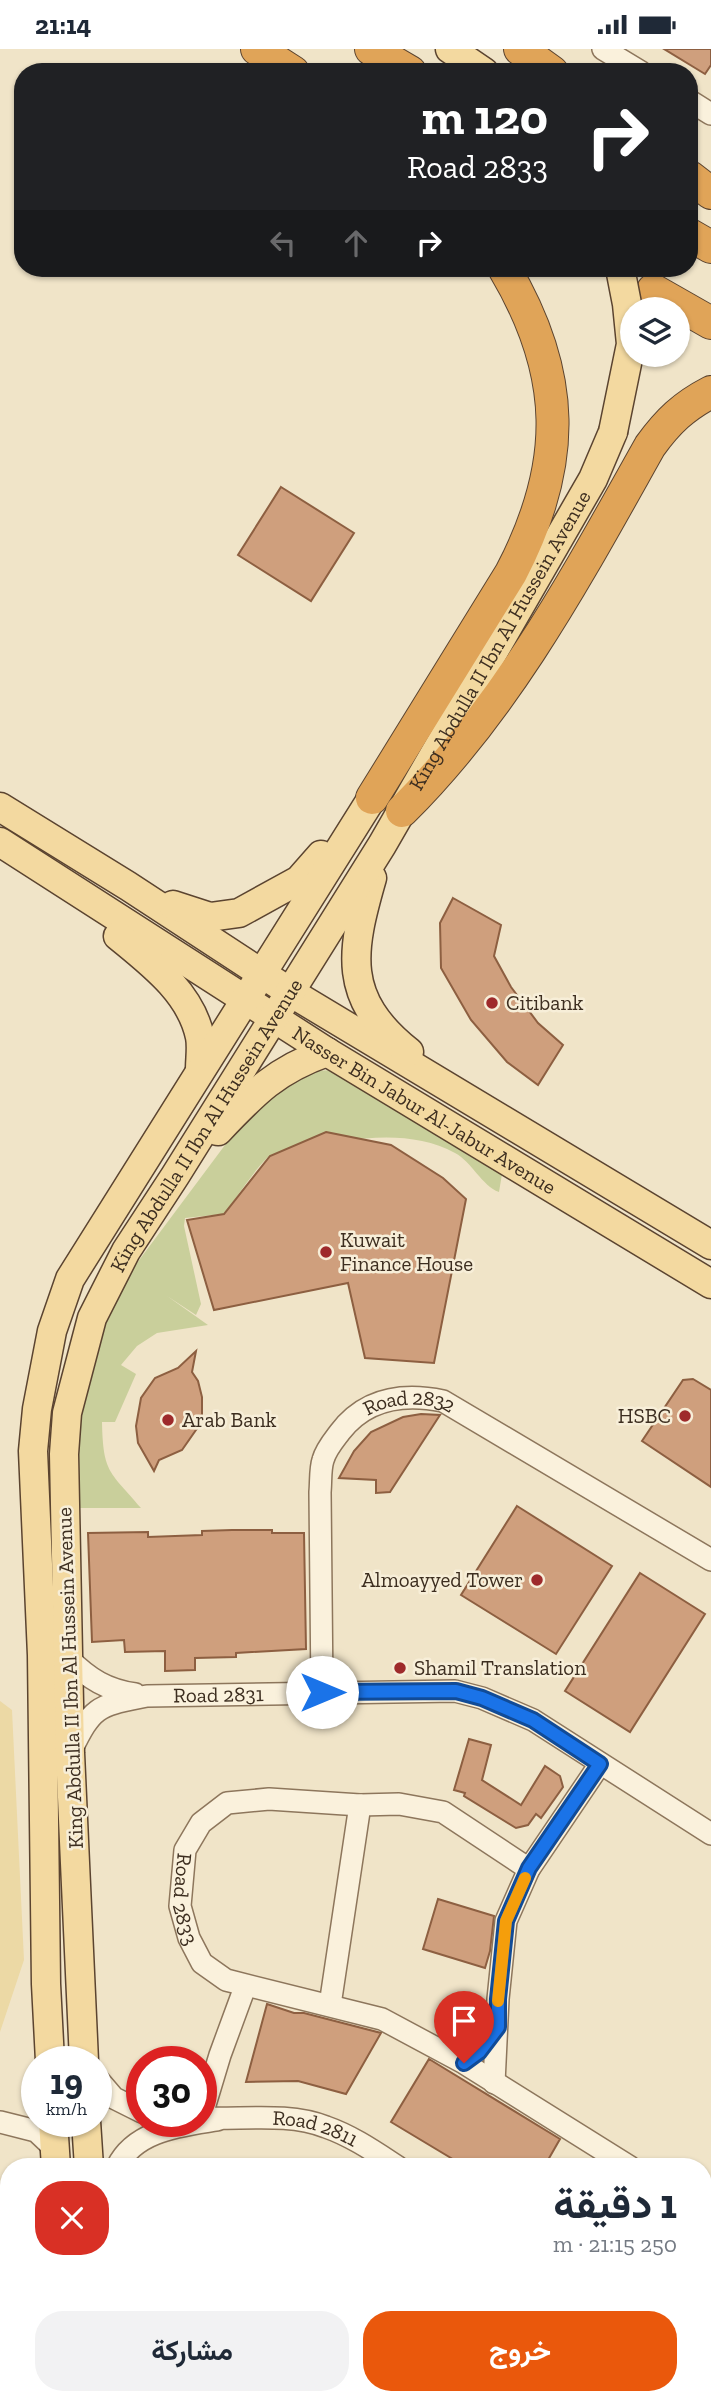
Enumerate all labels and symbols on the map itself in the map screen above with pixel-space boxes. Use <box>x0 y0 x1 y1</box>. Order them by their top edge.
street label: King Abdulla II Ibn Al Hussein Avenue <box>403 486 596 795</box>
street label: King Abdulla II Ibn Al Hussein Avenue <box>105 974 307 1276</box>
place label: Citibank <box>506 990 584 1015</box>
marker: Citibank <box>484 995 500 1011</box>
street label: Nasser Bin Jabur Al-Jabur Avenue <box>288 1020 561 1200</box>
place label: Kuwait Finance House <box>340 1227 473 1276</box>
marker: Kuwait Finance House <box>318 1244 334 1260</box>
street label: Road 2832 <box>359 1385 460 1420</box>
place label: HSBC <box>618 1403 671 1428</box>
place label: Arab Bank <box>182 1407 276 1432</box>
marker: HSBC <box>677 1408 693 1424</box>
marker: Arab Bank <box>160 1412 176 1428</box>
street label: King Abdulla II Ibn Al Hussein Avenue <box>51 1507 88 1849</box>
place label: Almoayyed Tower <box>361 1567 523 1592</box>
marker: Almoayyed Tower <box>529 1572 545 1588</box>
position arrow <box>285 1655 359 1729</box>
place label: Shamil Translation <box>414 1655 586 1680</box>
marker: Shamil Translation <box>392 1660 408 1676</box>
street label: Road 2831 <box>173 1681 264 1708</box>
street label: Road 2833 <box>168 1852 203 1949</box>
pin <box>434 1991 494 2063</box>
speed limit sign: 30 <box>126 2046 217 2137</box>
street label: Road 2811 <box>272 2105 363 2152</box>

